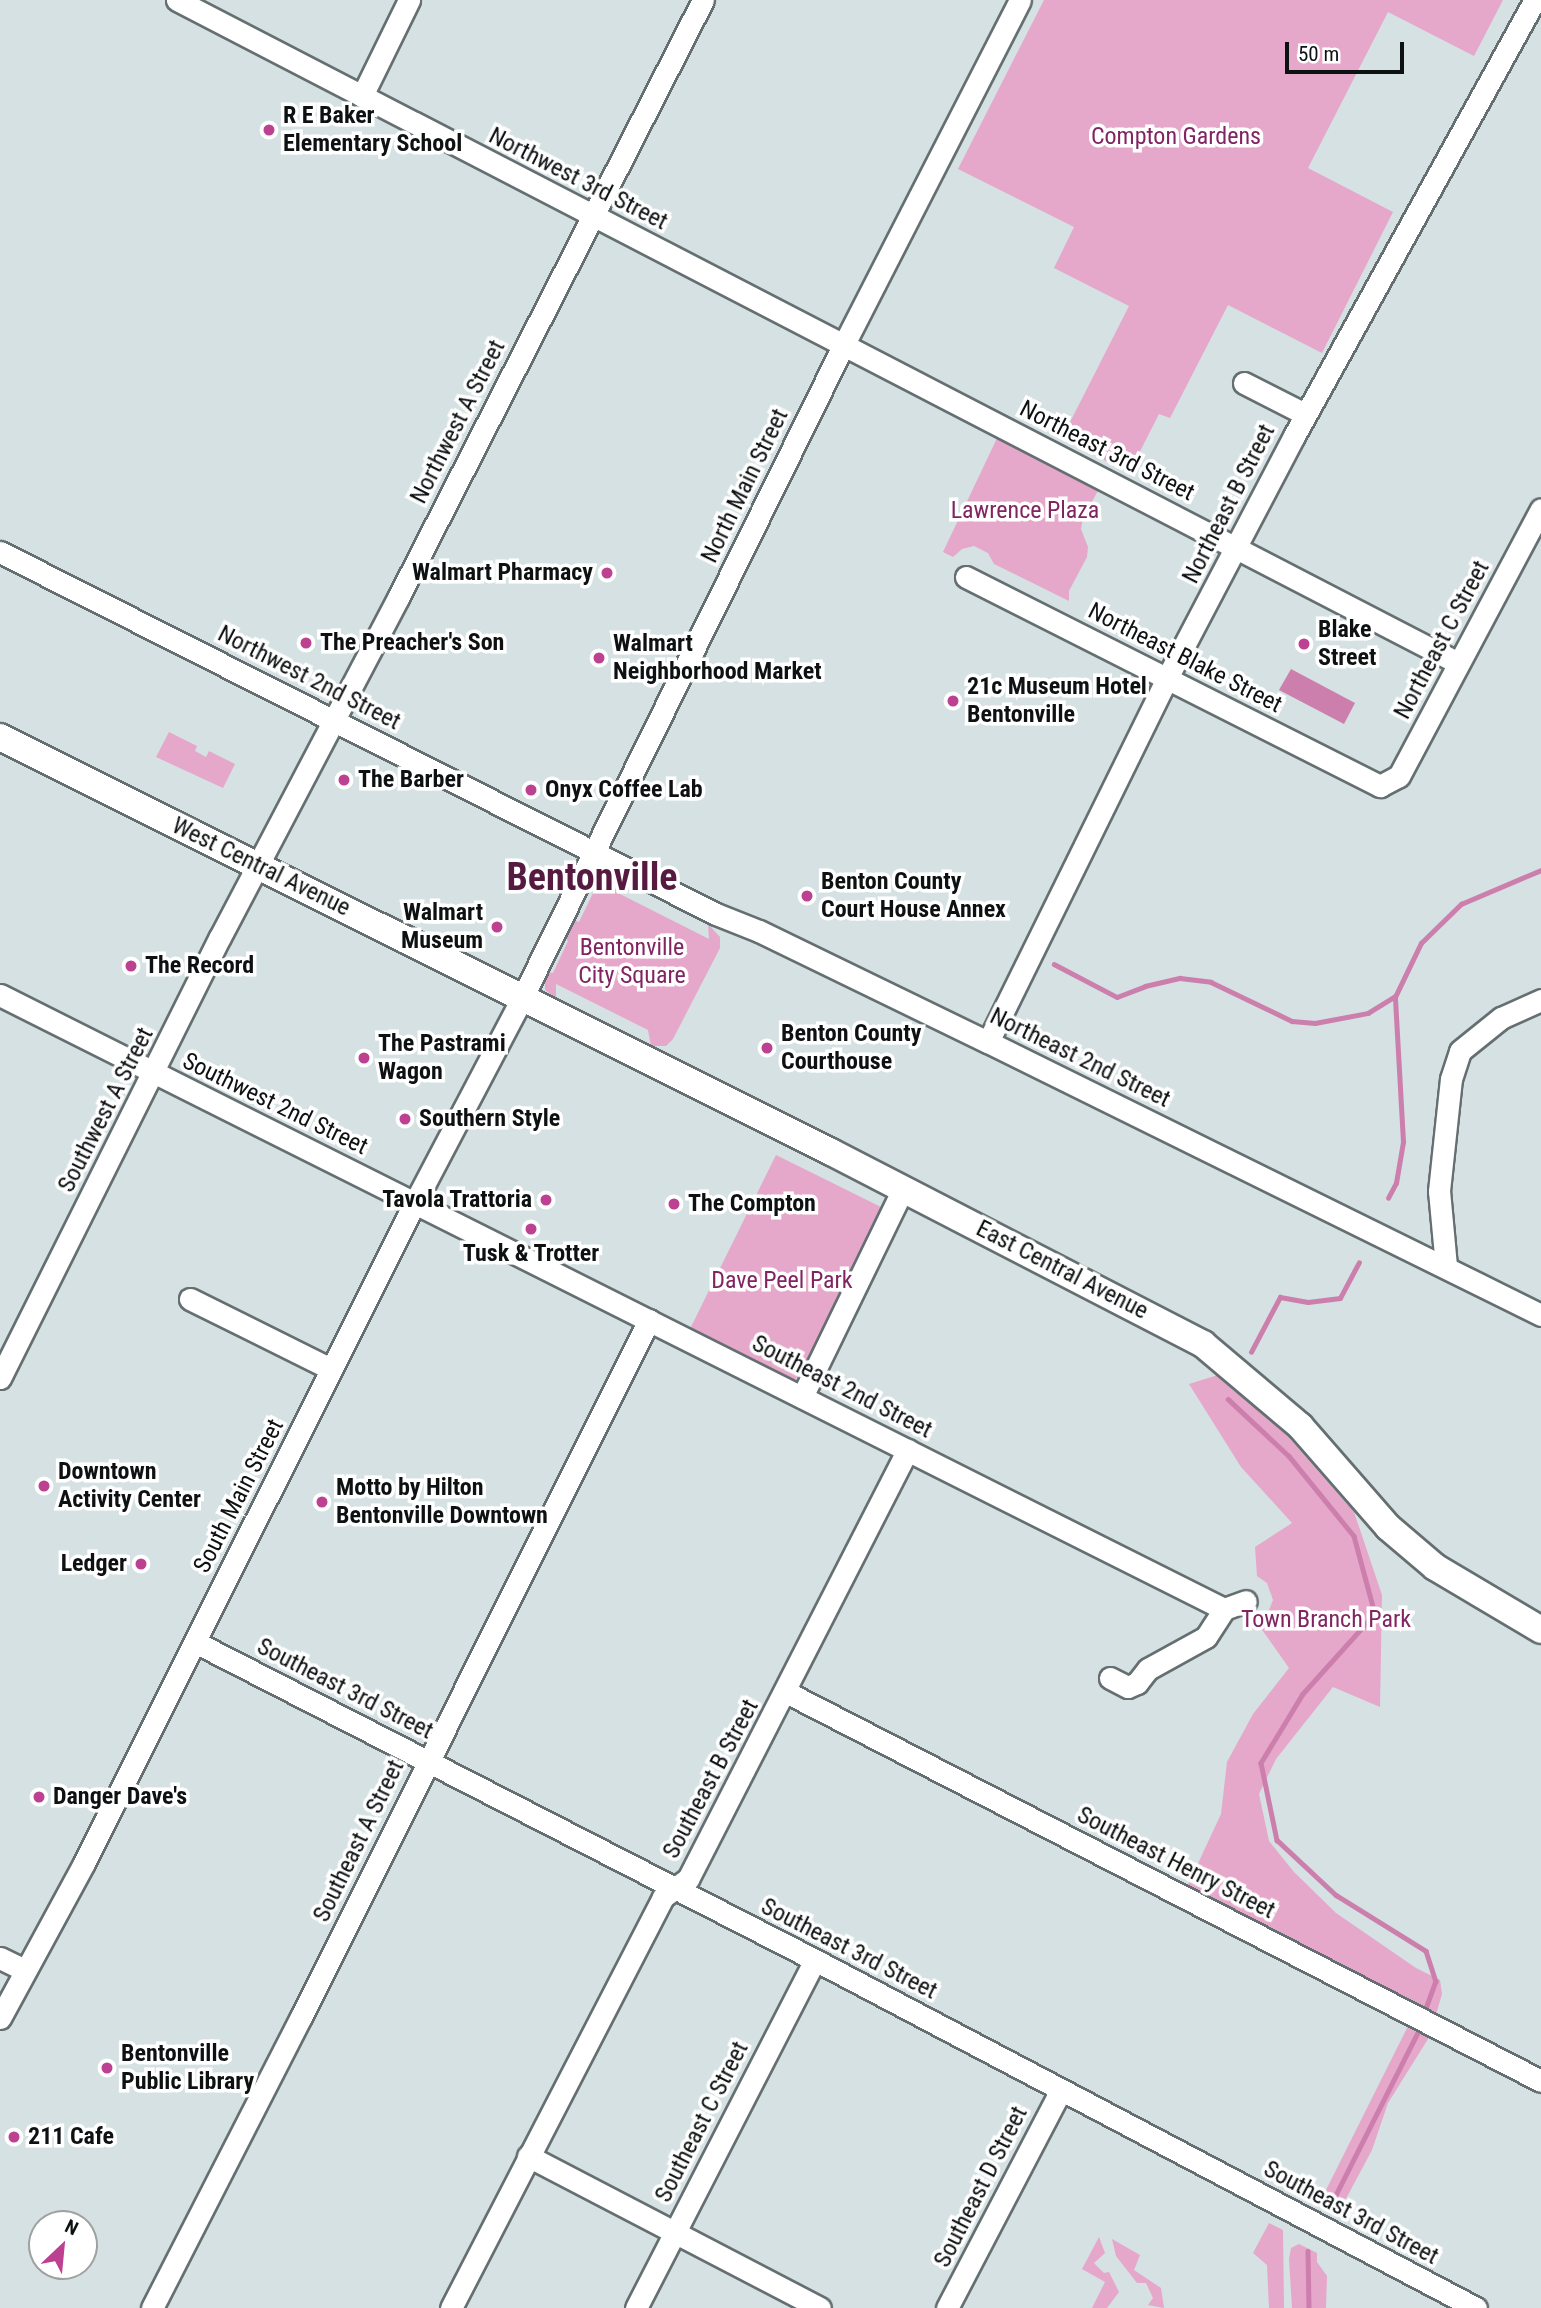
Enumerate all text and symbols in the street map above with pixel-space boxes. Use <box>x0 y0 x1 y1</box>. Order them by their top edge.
scale bar <box>1289 28 1408 72</box>
text: 50 m <box>1298 42 1339 66</box>
place label: R E Baker Elementary School <box>283 102 462 158</box>
marker: R E Baker Elementary School <box>261 122 277 138</box>
street label: Northwest 3rd Street <box>484 122 672 236</box>
park label: Compton Gardens <box>1091 123 1261 151</box>
street label: Northwest A Street <box>404 335 512 509</box>
street label: Northeast 3rd Street <box>1015 394 1199 508</box>
street label: North Main Street <box>695 404 795 568</box>
street label: Northeast B Street <box>1177 420 1281 588</box>
park label: Lawrence Plaza <box>951 497 1099 525</box>
street label: Northeast C Street <box>1388 556 1496 724</box>
place label: Walmart Pharmacy <box>412 559 593 587</box>
marker: Walmart Pharmacy <box>599 565 615 581</box>
street label: Northeast Blake Street <box>1083 597 1287 719</box>
place label: Blake Street <box>1318 616 1376 672</box>
street label: Northwest 2nd Street <box>213 620 405 736</box>
place label: The Preacher's Son <box>320 629 504 657</box>
place label: Walmart Neighborhood Market <box>613 630 822 686</box>
marker: The Preacher's Son <box>298 635 314 651</box>
marker: Blake Street <box>1296 636 1312 652</box>
marker: Walmart Neighborhood Market <box>591 650 607 666</box>
place label: 21c Museum Hotel Bentonville <box>967 673 1147 729</box>
marker: 21c Museum Hotel Bentonville <box>945 693 961 709</box>
place label: The Barber <box>358 766 464 794</box>
marker: The Barber <box>336 772 352 788</box>
place label: Onyx Coffee Lab <box>545 776 703 804</box>
marker: Onyx Coffee Lab <box>523 782 539 798</box>
street label: West Central Avenue <box>167 811 355 923</box>
district label: Bentonville <box>507 855 677 901</box>
place label: Benton County Court House Annex <box>821 868 1006 924</box>
marker: Benton County Court House Annex <box>799 888 815 904</box>
place label: Walmart Museum <box>401 899 483 955</box>
marker: Walmart Museum <box>489 919 505 935</box>
park label: Bentonville City Square <box>578 934 686 990</box>
place label: The Record <box>145 952 254 980</box>
marker: The Record <box>123 958 139 974</box>
street label: Northeast 2nd Street <box>985 1002 1175 1114</box>
place label: Benton County Courthouse <box>781 1020 921 1076</box>
street label: Southwest A Street <box>52 1023 160 1197</box>
place label: The Pastrami Wagon <box>378 1030 506 1086</box>
marker: Benton County Courthouse <box>759 1040 775 1056</box>
street label: Southwest 2nd Street <box>178 1047 372 1161</box>
marker: The Pastrami Wagon <box>356 1050 372 1066</box>
place label: Southern Style <box>419 1105 560 1133</box>
marker: Southern Style <box>397 1111 413 1127</box>
place label: Tavola Trattoria <box>382 1186 532 1214</box>
place label: The Compton <box>688 1190 816 1218</box>
marker: Tavola Trattoria <box>538 1192 554 1208</box>
marker: The Compton <box>666 1196 682 1212</box>
street label: East Central Avenue <box>971 1214 1153 1326</box>
marker: Tusk & Trotter <box>523 1221 539 1237</box>
place label: Tusk & Trotter <box>462 1240 600 1268</box>
park label: Dave Peel Park <box>711 1267 853 1295</box>
street label: Southeast 2nd Street <box>747 1329 937 1445</box>
street label: South Main Street <box>188 1414 290 1578</box>
place label: Downtown Activity Center <box>58 1458 201 1514</box>
place label: Motto by Hilton Bentonville Downtown <box>336 1474 548 1530</box>
marker: Downtown Activity Center <box>36 1478 52 1494</box>
marker: Motto by Hilton Bentonville Downtown <box>314 1494 330 1510</box>
place label: Ledger <box>61 1550 127 1578</box>
marker: Ledger <box>133 1556 149 1572</box>
park label: Town Branch Park <box>1241 1606 1411 1634</box>
street label: Southeast 3rd Street <box>252 1632 438 1746</box>
street label: Southeast B Street <box>657 1695 765 1863</box>
street label: Southeast A Street <box>307 1755 411 1927</box>
place label: Danger Dave's <box>53 1783 187 1811</box>
marker: Danger Dave's <box>31 1789 47 1805</box>
street label: Southeast Henry Street <box>1072 1801 1280 1925</box>
street label: Southeast 3rd Street <box>756 1892 942 2006</box>
street label: Southeast C Street <box>649 2037 755 2207</box>
place label: Bentonville Public Library <box>121 2040 254 2096</box>
marker: Bentonville Public Library <box>99 2060 115 2076</box>
street label: Southeast D Street <box>928 2102 1034 2272</box>
place label: 211 Cafe <box>28 2123 114 2151</box>
marker: 211 Cafe <box>6 2129 22 2145</box>
street label: Southeast 3rd Street <box>1259 2155 1443 2271</box>
north arrow <box>28 2210 98 2280</box>
text: N <box>61 2215 82 2240</box>

